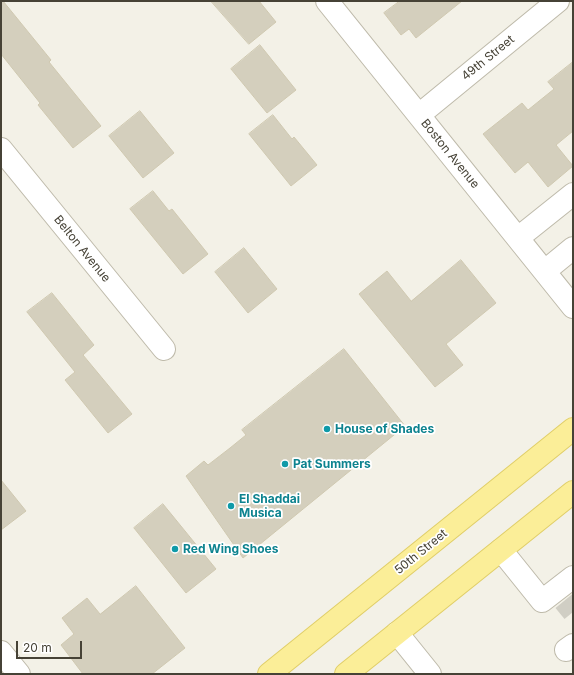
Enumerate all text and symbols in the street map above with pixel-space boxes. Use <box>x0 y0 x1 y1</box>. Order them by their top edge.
street label: 49th Street <box>459 32 517 84</box>
street label: Boston Avenue <box>418 116 482 192</box>
street label: Belton Avenue <box>51 213 113 285</box>
place label: House of Shades <box>335 422 434 436</box>
marker: House of Shades <box>322 424 332 434</box>
place label: Pat Summers <box>293 457 371 471</box>
marker: Pat Summers <box>280 459 290 469</box>
place label: El Shaddai Musica <box>239 492 300 520</box>
marker: El Shaddai Musica <box>226 501 236 511</box>
street label: 50th Street <box>392 526 450 578</box>
place label: Red Wing Shoes <box>183 542 278 556</box>
marker: Red Wing Shoes <box>170 544 180 554</box>
scale bar <box>18 633 84 659</box>
text: 20 m <box>23 640 52 655</box>

